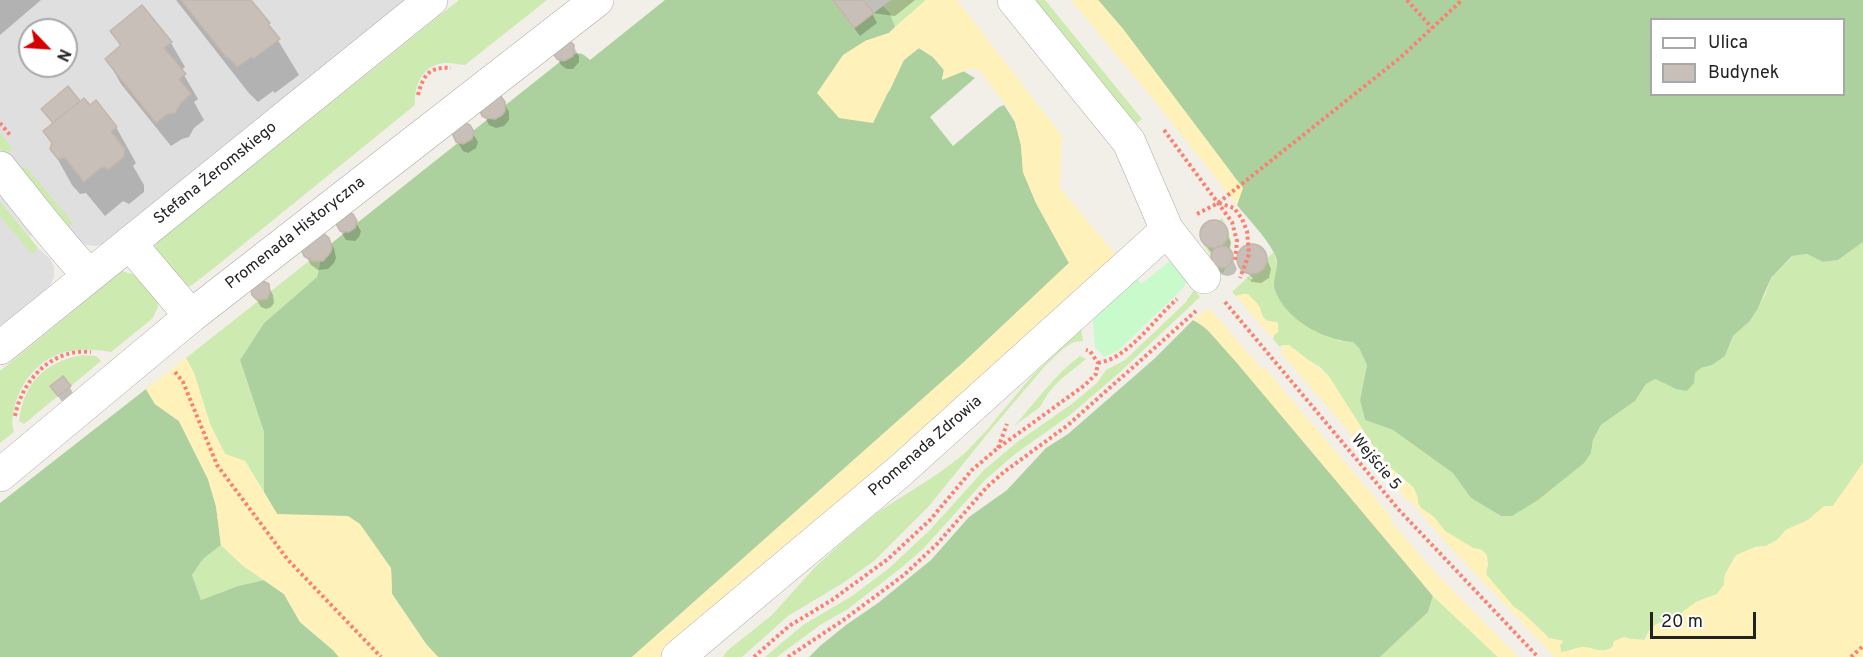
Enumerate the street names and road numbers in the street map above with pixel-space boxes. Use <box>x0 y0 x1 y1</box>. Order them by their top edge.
street label: Stefana Żeromskiego <box>151 119 281 229</box>
street label: Promenada Historyczna <box>222 174 370 294</box>
street label: Promenada Zdrowia <box>865 393 987 501</box>
street label: Wejście 5 <box>1346 431 1404 495</box>

